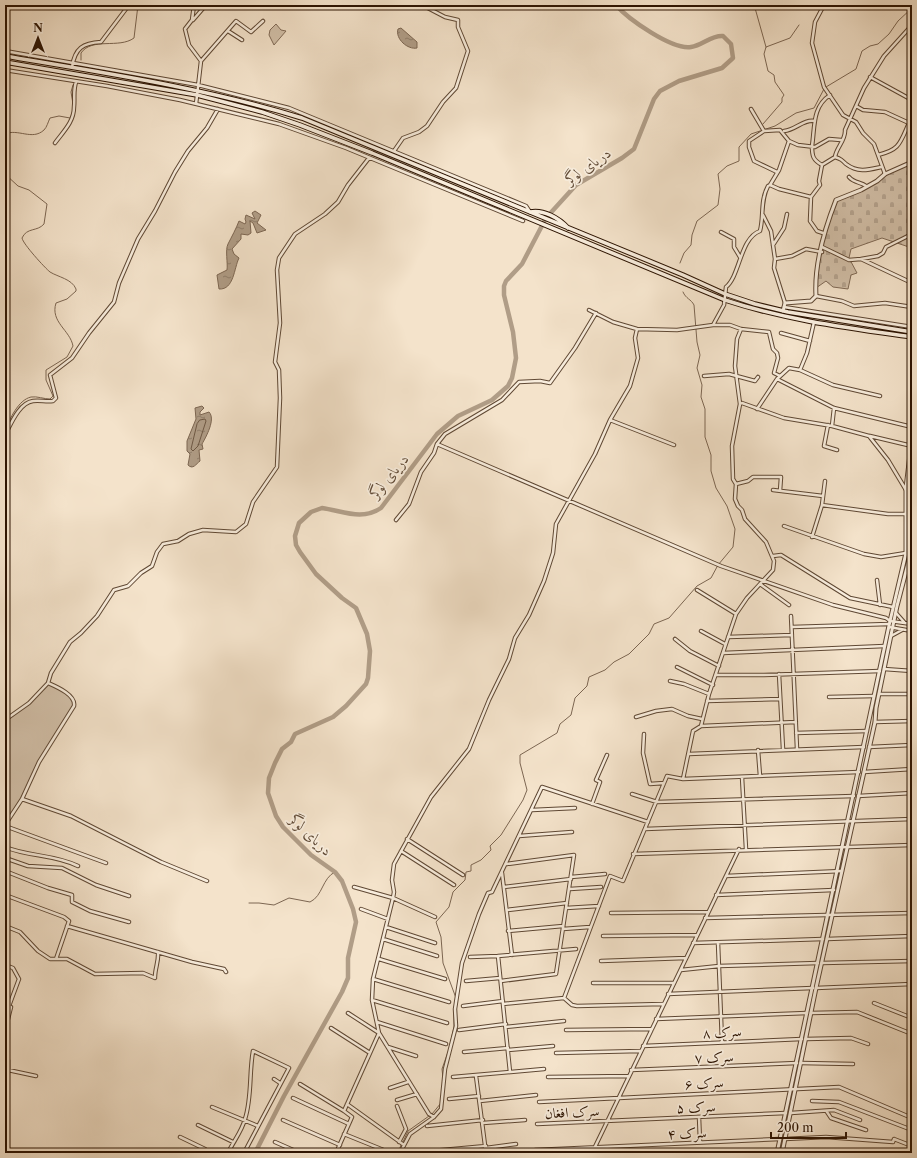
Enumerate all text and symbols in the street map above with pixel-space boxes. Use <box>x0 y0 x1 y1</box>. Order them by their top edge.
north arrow <box>18 18 58 58</box>
text: N <box>33 21 43 35</box>
water label: دریای لوگر <box>560 143 615 189</box>
water label: دریای لوگر <box>364 449 413 503</box>
water label: دریای لوگر <box>285 809 337 860</box>
street label: سرک ۸ <box>702 1022 742 1043</box>
street label: سرک ۷ <box>694 1047 734 1068</box>
street label: سرک ۶ <box>684 1073 724 1094</box>
street label: سرک ۵ <box>676 1097 716 1118</box>
street label: سرک افغان <box>544 1102 600 1123</box>
scale bar <box>771 1114 846 1140</box>
text: 200 m <box>777 1120 814 1135</box>
street label: سرک ۴ <box>667 1123 707 1144</box>

